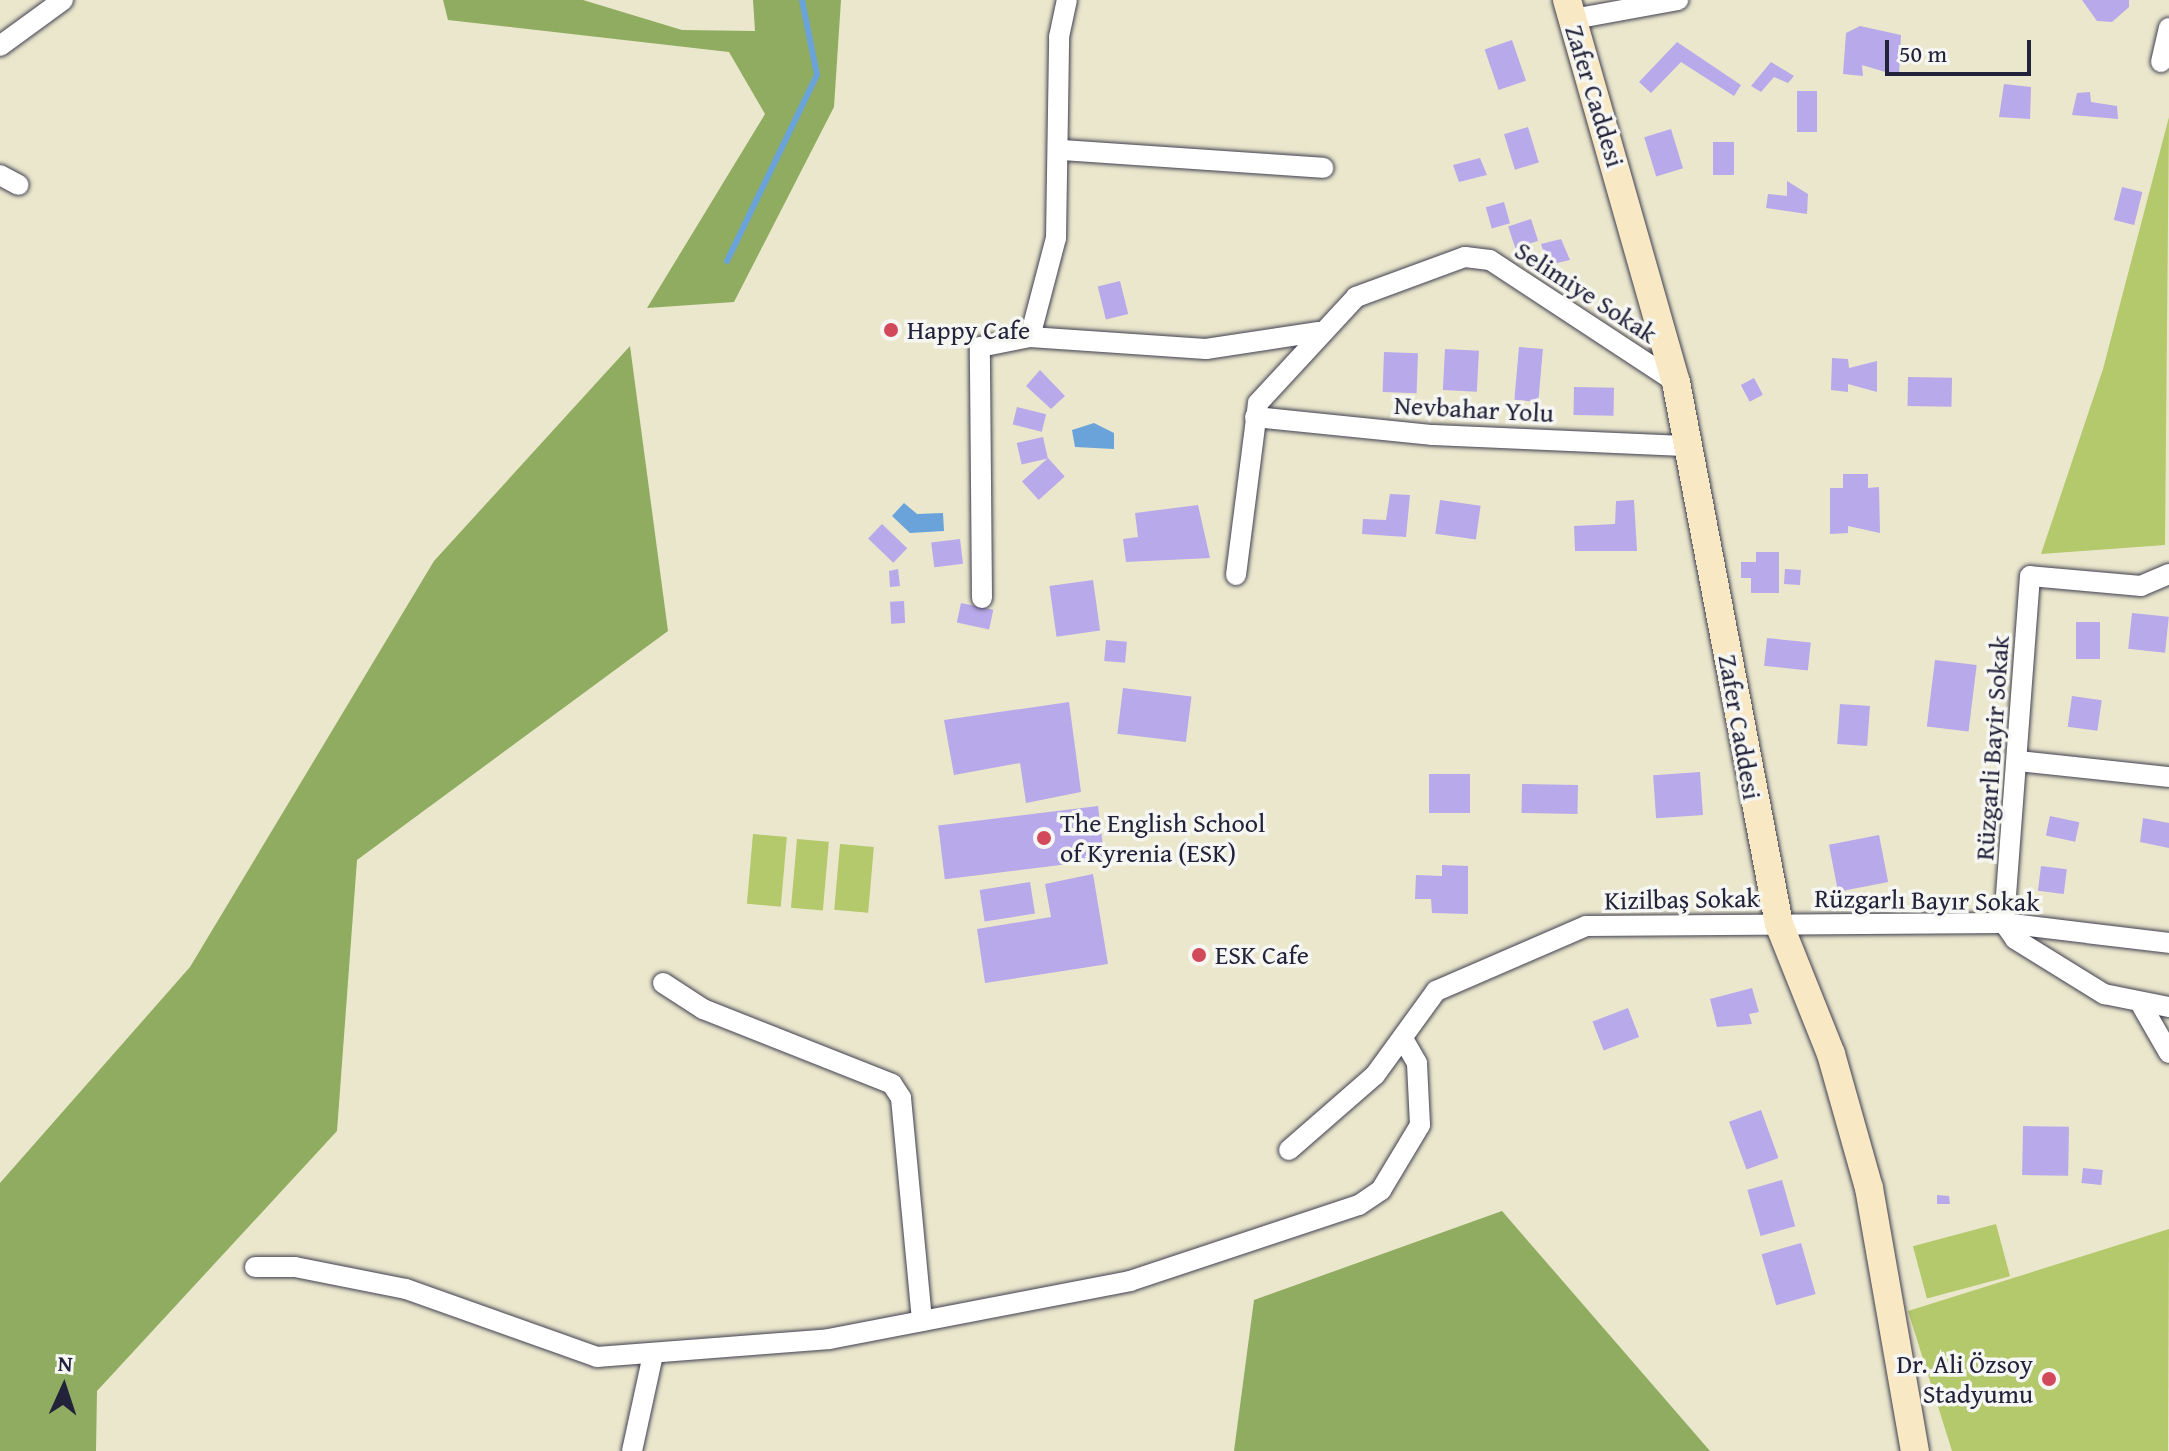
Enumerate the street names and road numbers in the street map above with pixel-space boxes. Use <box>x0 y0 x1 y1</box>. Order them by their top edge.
street label: Zafer Caddesi <box>1559 21 1631 171</box>
street label: Selimiye Sokak <box>1509 235 1663 349</box>
street label: Nevbahar Yolu <box>1393 389 1555 429</box>
street label: Rüzgarli Bayir Sokak <box>1969 635 2015 861</box>
street label: Zafer Caddesi <box>1712 652 1768 802</box>
street label: Kizilbaş Sokak <box>1604 882 1760 916</box>
street label: Rüzgarlı Bayır Sokak <box>1814 882 2040 918</box>

